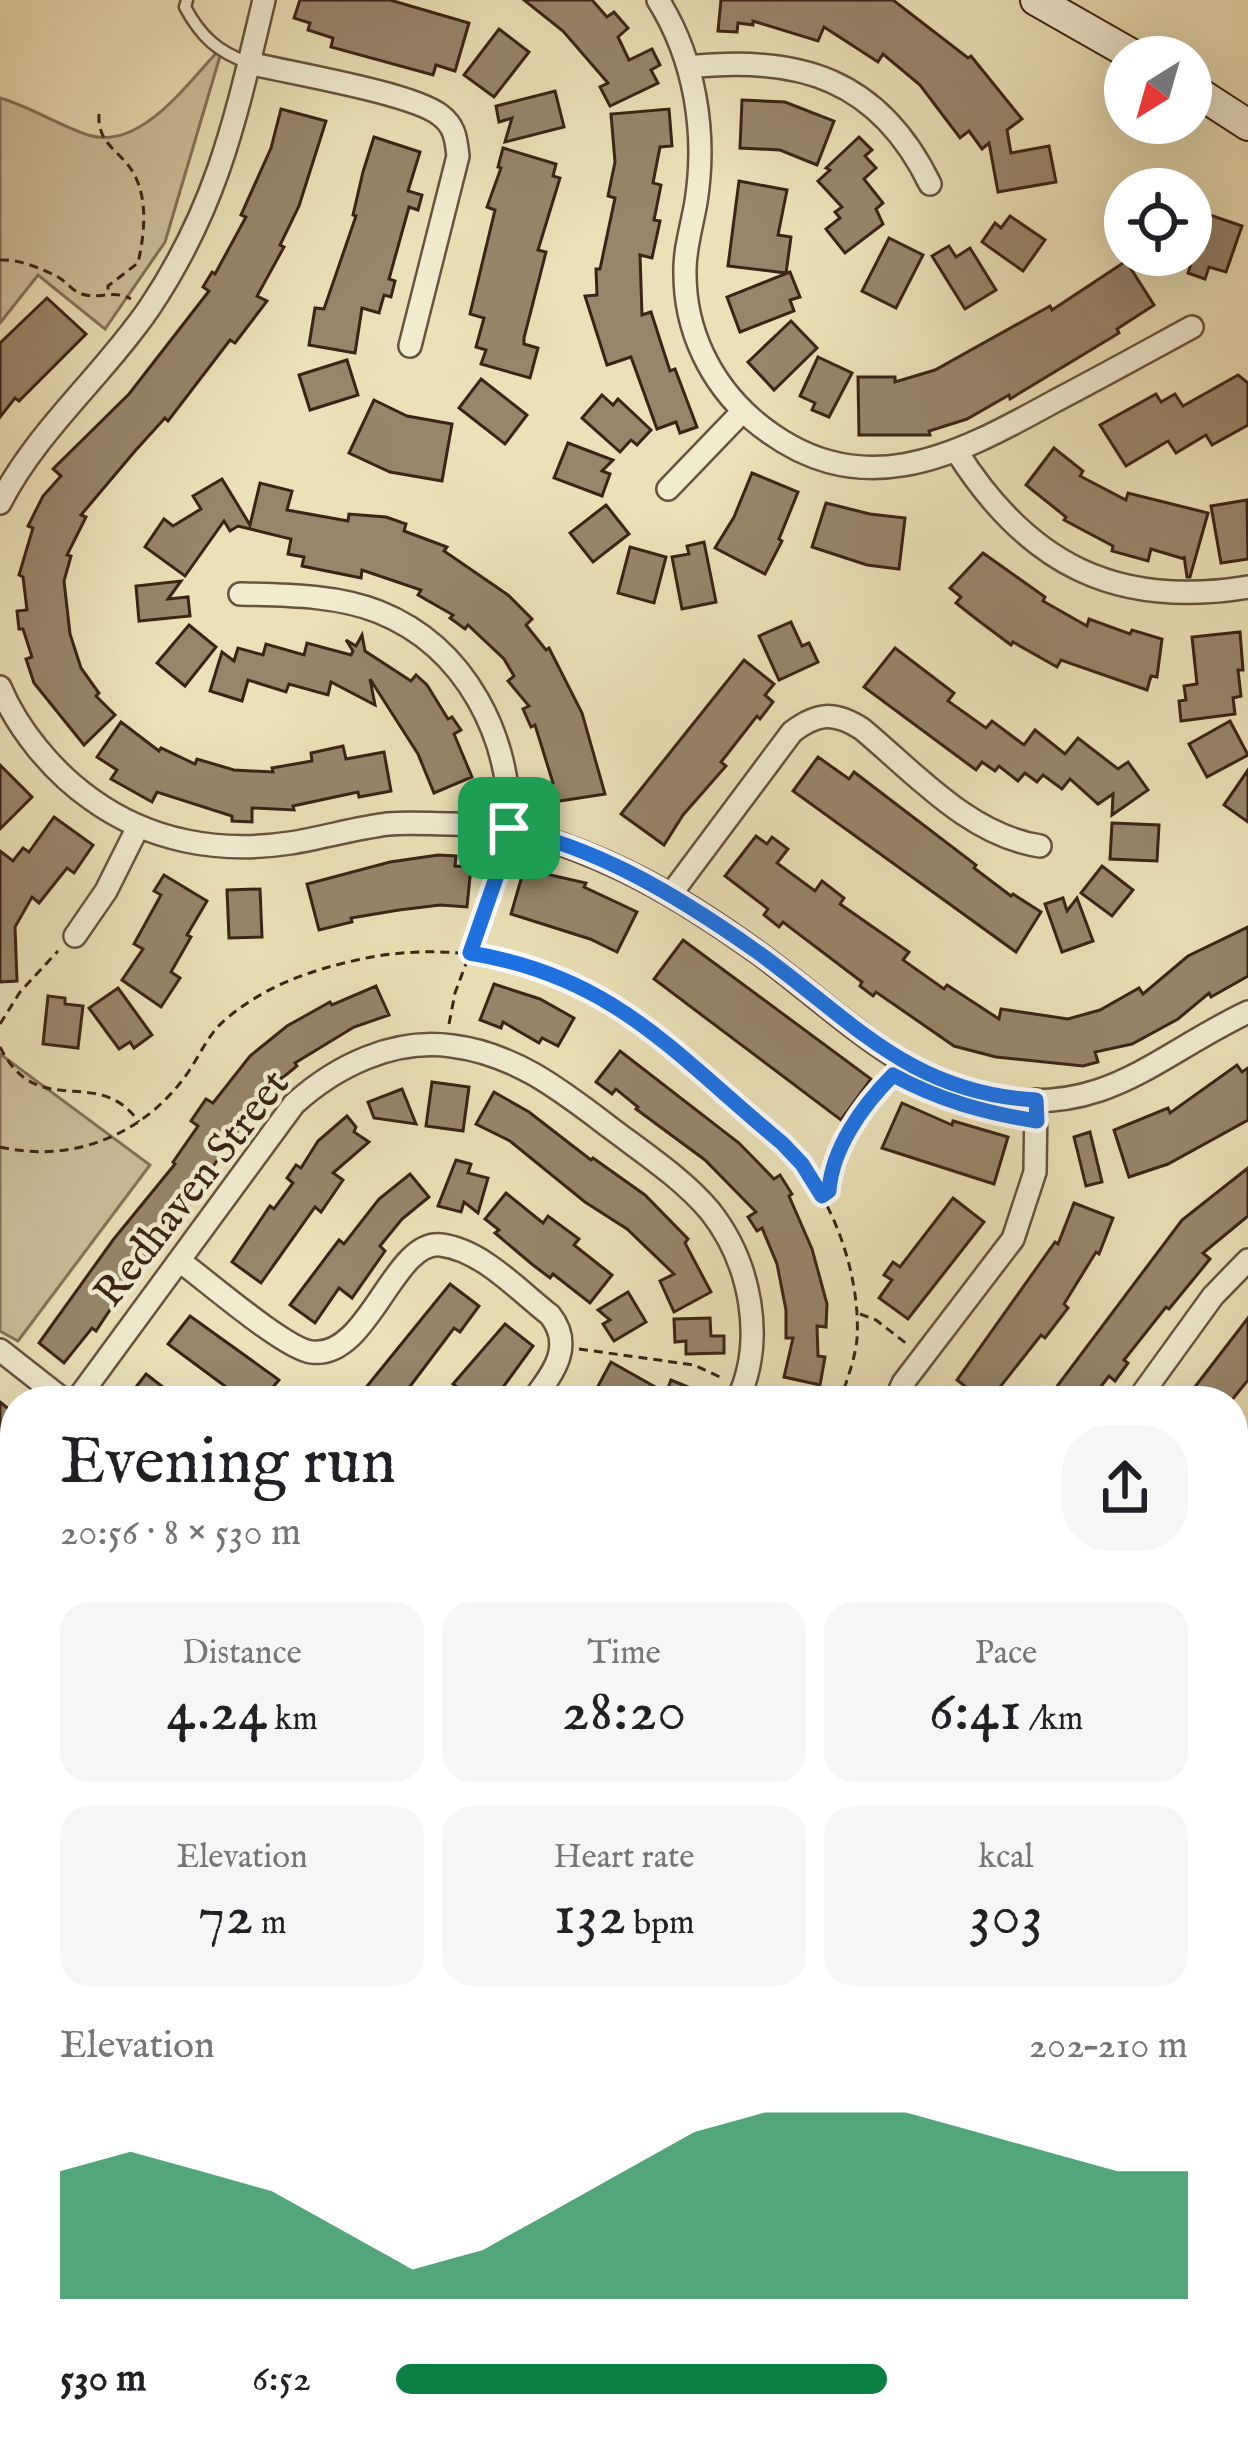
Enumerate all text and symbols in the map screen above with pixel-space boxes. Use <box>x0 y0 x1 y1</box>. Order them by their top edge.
north arrow <box>1104 36 1212 144</box>
map controls <box>1104 36 1212 276</box>
button: locate <box>1104 168 1212 276</box>
pin <box>458 777 560 879</box>
icon: arrive <box>476 795 542 861</box>
street label: Redhaven Street <box>84 1060 302 1319</box>
text: Evening run <box>60 1422 396 1506</box>
button: share <box>1062 1425 1188 1551</box>
text: 20:56 · 8 × 530 m <box>60 1509 301 1558</box>
text: Distance <box>182 1633 302 1675</box>
text: Time <box>587 1633 661 1675</box>
text: Pace <box>975 1633 1037 1675</box>
text: 4.24 <box>166 1675 267 1751</box>
text: 28:20 <box>561 1675 687 1751</box>
text: 6:41 <box>929 1675 1022 1751</box>
text: km <box>267 1699 318 1741</box>
text: /km <box>1022 1699 1083 1741</box>
text: Elevation <box>177 1837 307 1879</box>
text: Heart rate <box>554 1837 694 1879</box>
text: kcal <box>979 1837 1034 1879</box>
text: 72 <box>198 1879 254 1955</box>
text: 132 <box>553 1879 626 1955</box>
text: 303 <box>969 1879 1043 1955</box>
text: m <box>254 1903 286 1945</box>
text: bpm <box>626 1903 695 1945</box>
text: Elevation <box>60 2022 215 2071</box>
text: 202–210 m <box>1029 2022 1188 2071</box>
text: 530 m <box>60 2355 147 2404</box>
text: 6:52 <box>252 2355 311 2404</box>

